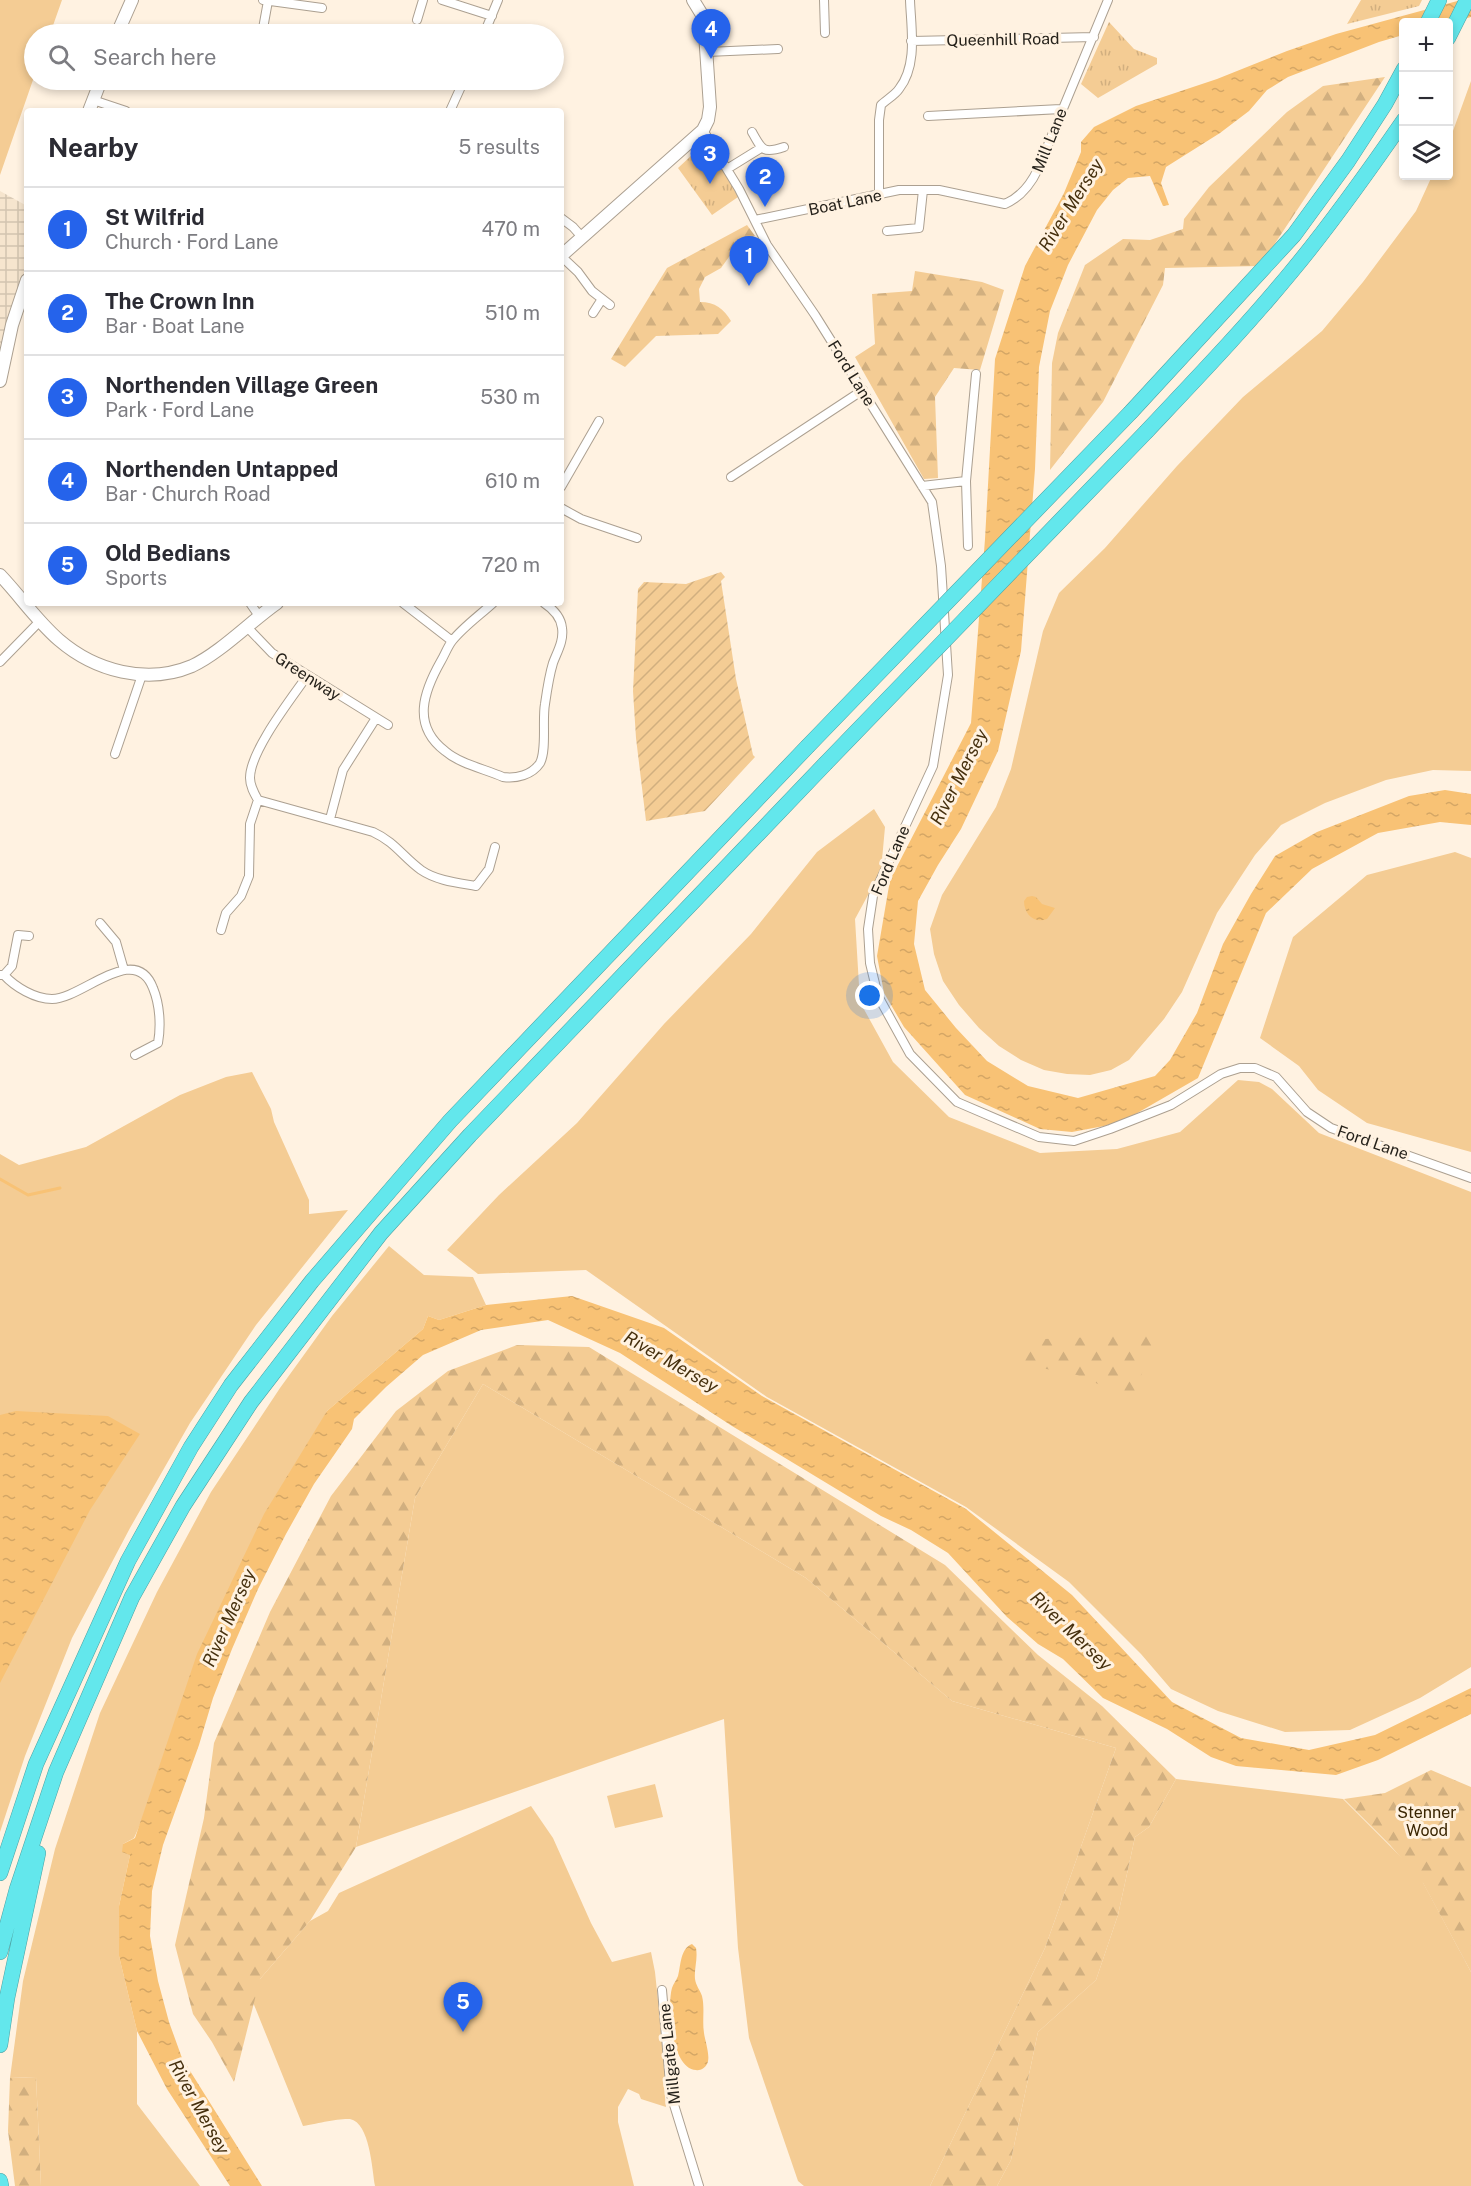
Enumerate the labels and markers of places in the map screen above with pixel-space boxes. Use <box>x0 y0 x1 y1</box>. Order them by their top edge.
pin: 4 <box>692 10 730 59</box>
pin: 3 <box>690 134 730 184</box>
pin: 2 <box>746 158 784 207</box>
pin: 1 <box>730 236 768 286</box>
pin: 5 <box>444 1982 482 2032</box>

